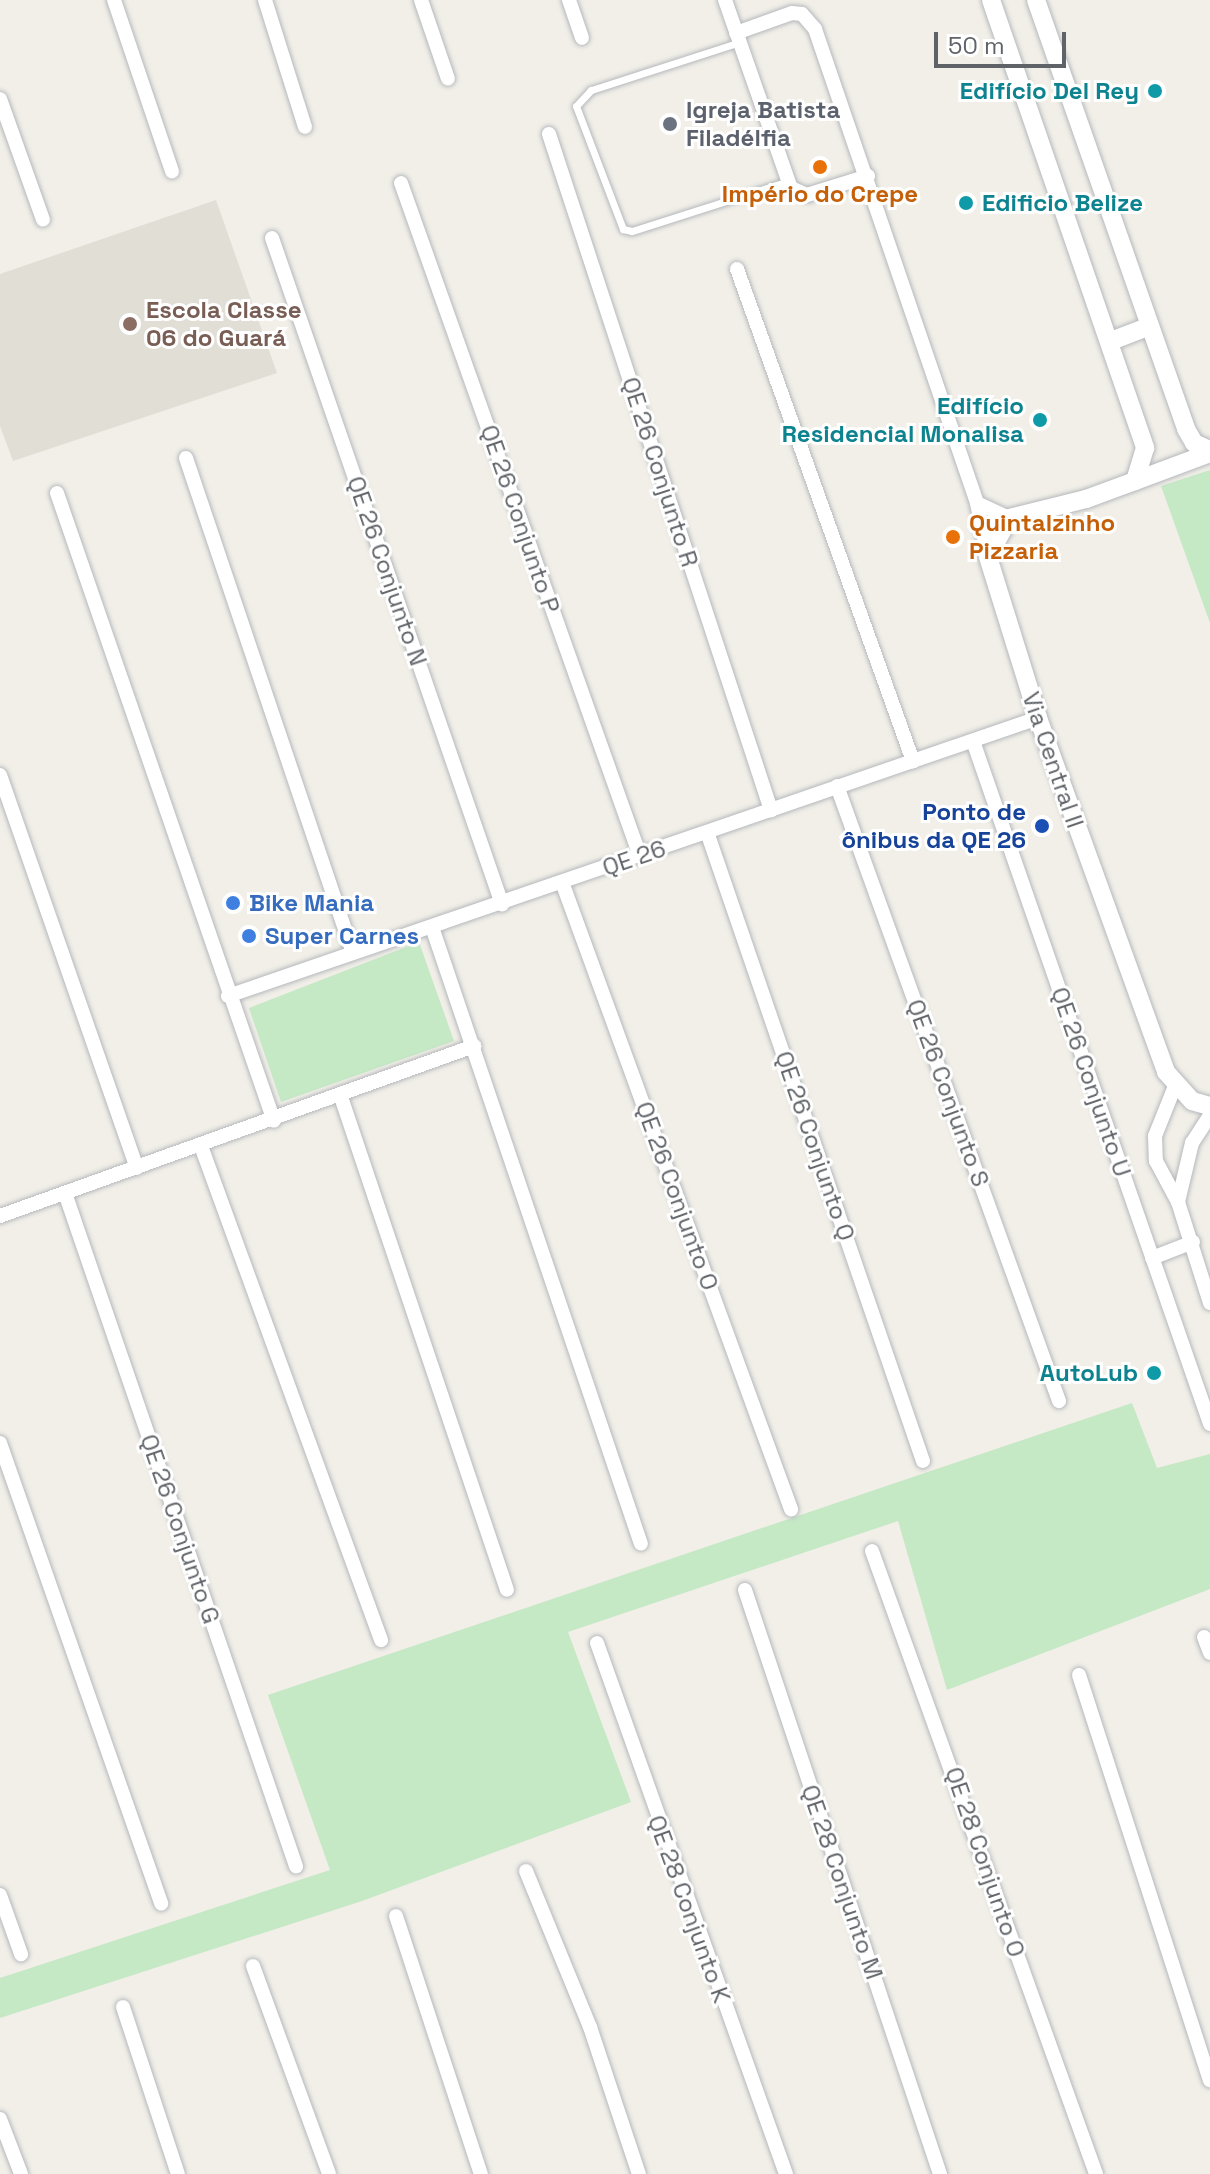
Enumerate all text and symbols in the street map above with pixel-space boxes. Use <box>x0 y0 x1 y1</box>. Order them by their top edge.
scale bar <box>938 16 1070 66</box>
text: 50 m <box>948 30 1005 61</box>
place label: Edifício Del Rey <box>960 77 1139 105</box>
marker: Edifício Del Rey <box>1146 82 1164 100</box>
place label: Igreja Batista Filadélfia <box>686 96 840 152</box>
marker: Igreja Batista Filadélfia <box>661 115 679 133</box>
marker: Império do Crepe <box>811 158 829 176</box>
place label: Império do Crepe <box>722 180 918 208</box>
place label: Edificio Belize <box>982 189 1143 217</box>
marker: Edificio Belize <box>957 194 975 212</box>
place label: Escola Classe 06 do Guará <box>146 296 302 352</box>
marker: Escola Classe 06 do Guará <box>121 315 139 333</box>
street label: QE 26 Conjunto R <box>616 374 704 570</box>
place label: Edifício Residencial Monalisa <box>782 392 1024 448</box>
marker: Edifício Residencial Monalisa <box>1031 411 1049 429</box>
street label: QE 26 Conjunto P <box>474 421 566 617</box>
street label: QE 26 Conjunto N <box>341 472 433 670</box>
place label: Quintalzinho Pizzaria <box>969 509 1115 565</box>
marker: Quintalzinho Pizzaria <box>944 528 962 546</box>
street label: Via Central II <box>1016 688 1090 832</box>
place label: Ponto de ônibus da QE 26 <box>841 798 1026 854</box>
marker: Ponto de ônibus da QE 26 <box>1033 817 1051 835</box>
street label: QE 26 <box>599 834 669 882</box>
place label: Bike Mania <box>249 889 374 917</box>
marker: Bike Mania <box>224 894 242 912</box>
place label: Super Carnes <box>265 922 419 950</box>
marker: Super Carnes <box>240 927 258 945</box>
street label: QE 26 Conjunto U <box>1045 983 1137 1181</box>
street label: QE 26 Conjunto S <box>901 995 995 1191</box>
street label: QE 26 Conjunto Q <box>769 1047 861 1245</box>
street label: QE 26 Conjunto O <box>629 1098 725 1294</box>
place label: AutoLub <box>1040 1359 1138 1387</box>
marker: AutoLub <box>1145 1364 1163 1382</box>
street label: QE 26 Conjunto G <box>134 1430 226 1628</box>
street label: QE 28 Conjunto O <box>939 1763 1031 1961</box>
street label: QE 28 Conjunto M <box>795 1781 889 1983</box>
street label: QE 28 Conjunto K <box>642 1811 736 2007</box>

